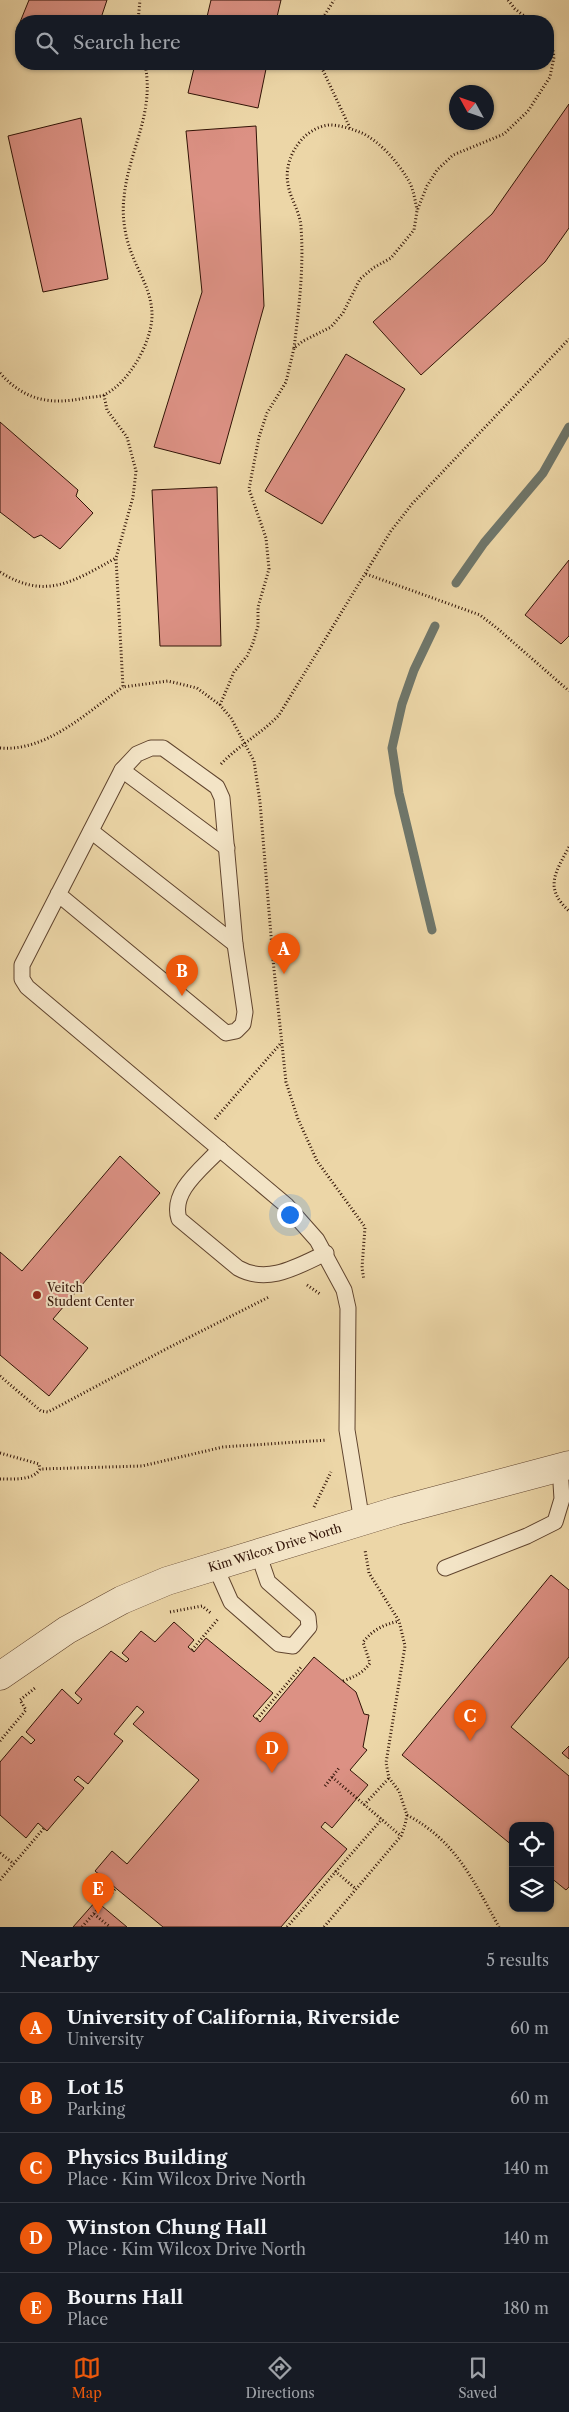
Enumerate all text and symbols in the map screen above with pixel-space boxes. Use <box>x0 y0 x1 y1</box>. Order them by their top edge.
search box <box>15 15 554 70</box>
icon: search <box>33 29 61 57</box>
text: Search here <box>73 31 181 54</box>
north arrow <box>449 85 494 130</box>
pin: A <box>268 933 300 974</box>
pin: B <box>166 955 198 996</box>
your location <box>277 1202 303 1228</box>
place label: Veitch Student Center <box>46 1280 134 1309</box>
marker: Veitch Student Center <box>31 1289 43 1301</box>
street label: Kim Wilcox Drive North <box>206 1520 344 1575</box>
pin: C <box>454 1700 486 1741</box>
pin: D <box>256 1732 288 1773</box>
map controls <box>509 1822 554 1912</box>
button: locate <box>509 1822 554 1867</box>
button: layers <box>509 1867 554 1912</box>
pin: E <box>82 1873 114 1914</box>
text: Nearby <box>20 1947 99 1972</box>
text: 5 results <box>486 1950 549 1970</box>
text: University of California, Riverside <box>67 2006 400 2029</box>
text: A <box>30 2018 42 2038</box>
text: 60 m <box>510 2018 549 2038</box>
text: University <box>67 2029 144 2049</box>
text: Lot 15 <box>67 2076 124 2099</box>
text: B <box>30 2088 42 2108</box>
text: 60 m <box>510 2088 549 2108</box>
text: Parking <box>67 2099 125 2119</box>
text: Physics Building <box>67 2146 227 2169</box>
text: C <box>30 2158 42 2178</box>
text: 140 m <box>504 2158 549 2178</box>
text: Place · Kim Wilcox Drive North <box>67 2169 306 2189</box>
text: Winston Chung Hall <box>67 2216 267 2239</box>
text: D <box>29 2228 43 2248</box>
text: 140 m <box>504 2228 549 2248</box>
text: Place · Kim Wilcox Drive North <box>67 2239 306 2259</box>
text: Bourns Hall <box>67 2286 183 2309</box>
text: E <box>30 2298 42 2318</box>
text: 180 m <box>503 2298 549 2318</box>
text: Place <box>67 2309 108 2329</box>
tab: Map <box>72 2354 102 2402</box>
tab: Directions <box>245 2354 315 2402</box>
tab: Saved <box>458 2354 497 2402</box>

